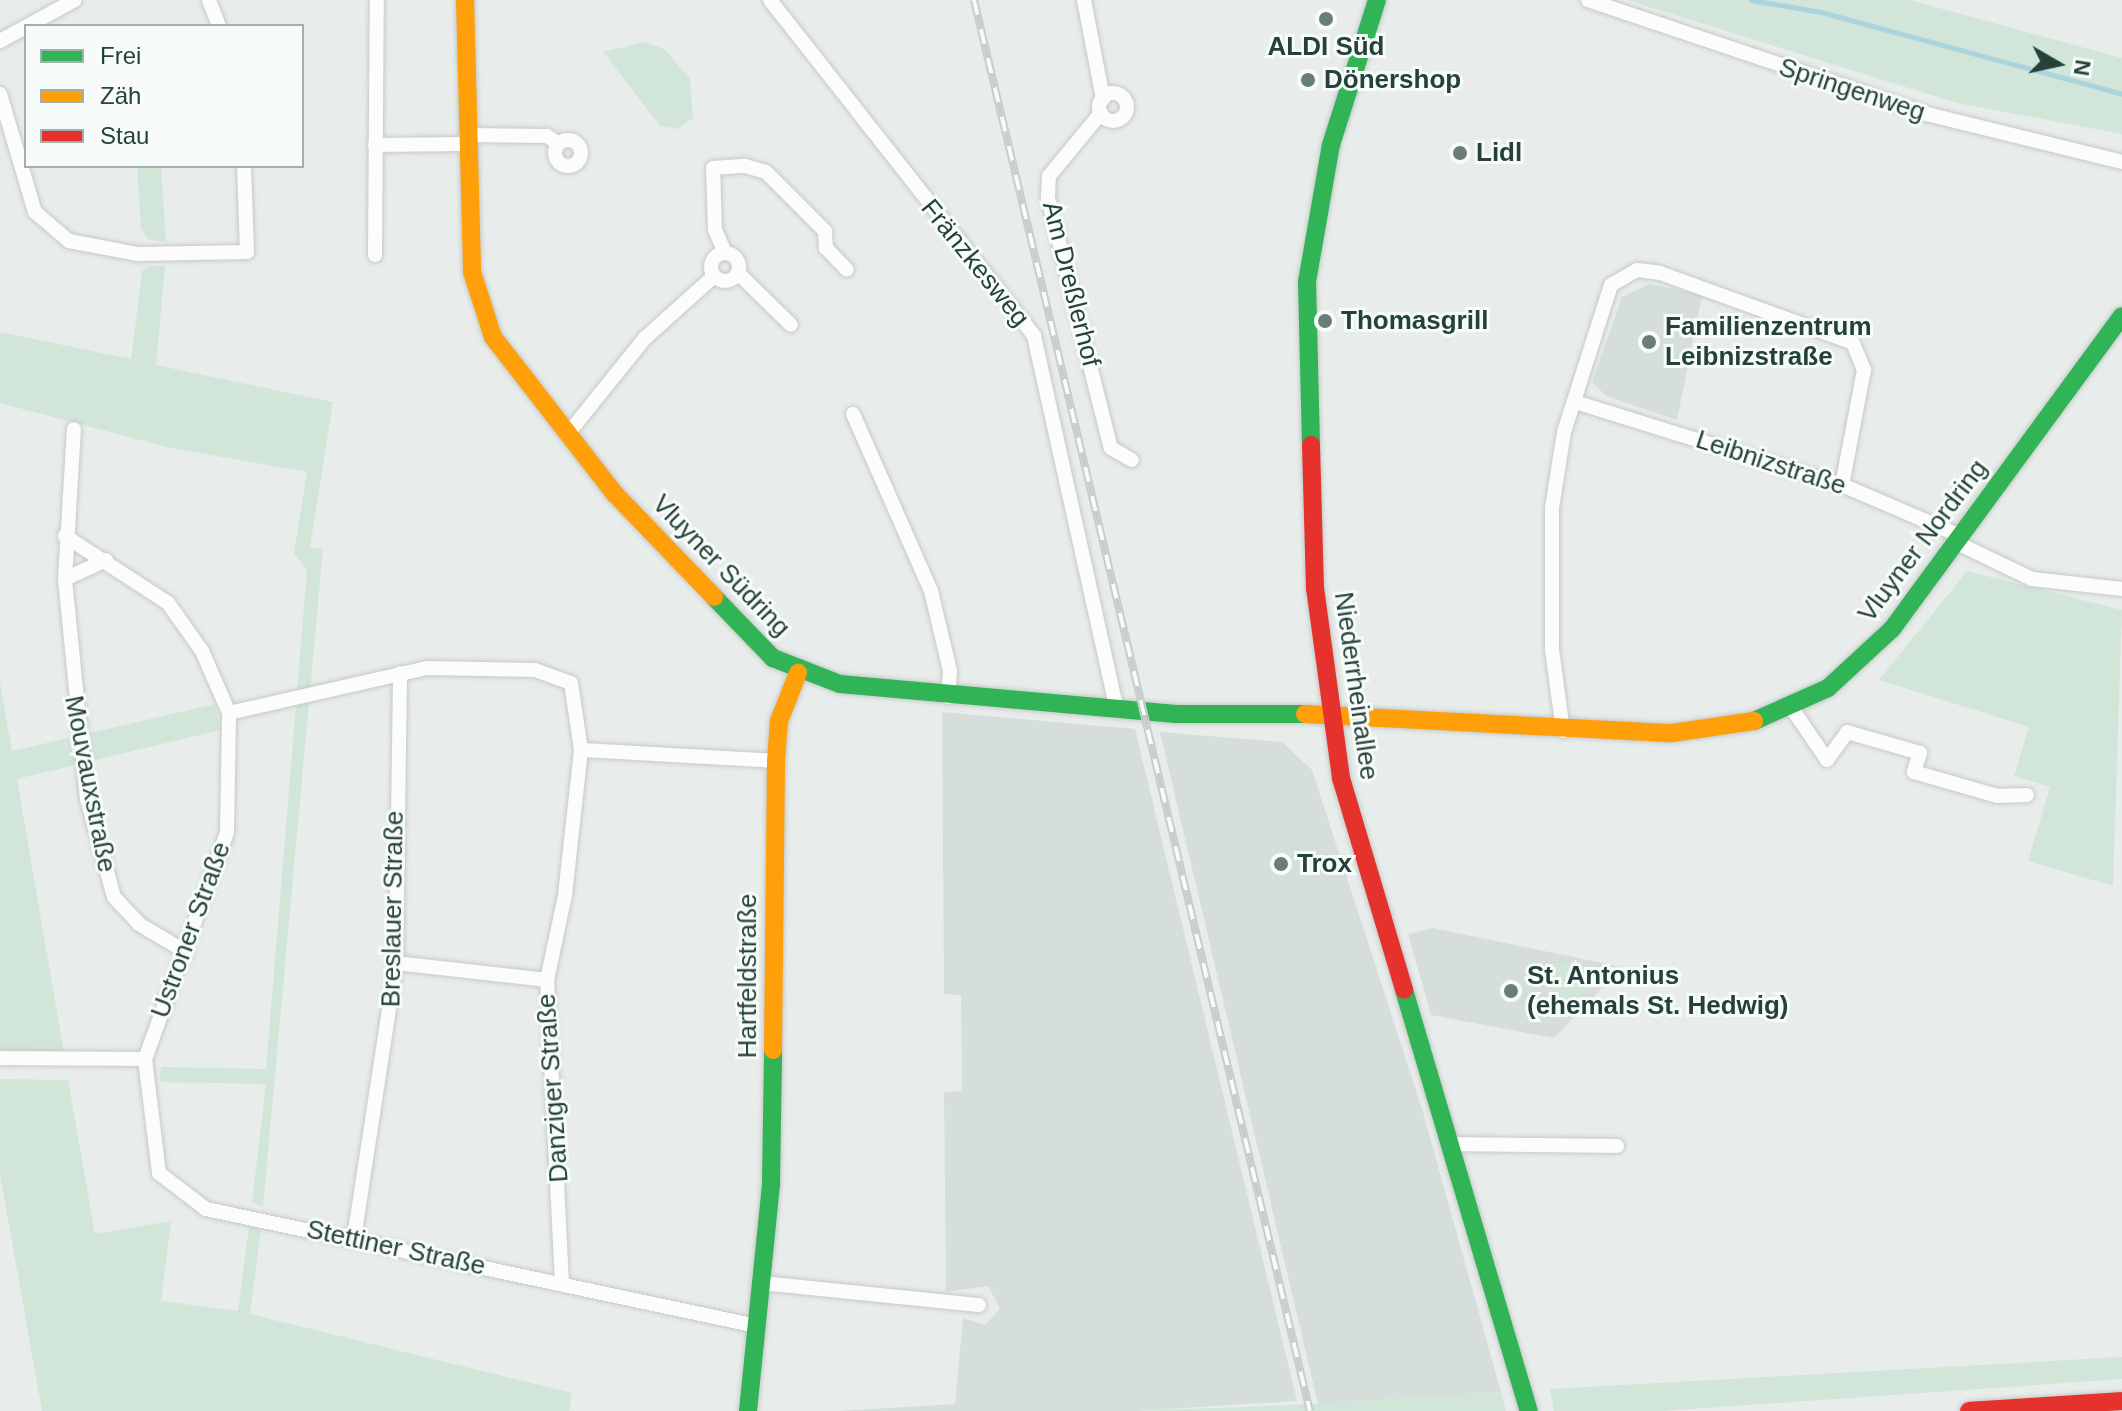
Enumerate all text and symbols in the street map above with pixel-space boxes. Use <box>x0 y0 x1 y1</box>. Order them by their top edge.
marker: ALDI Süd <box>1317 10 1335 28</box>
legend <box>24 24 304 168</box>
north arrow <box>2018 24 2098 104</box>
place label: ALDI Süd <box>1268 31 1384 63</box>
text: Frei <box>100 42 141 69</box>
street label: Springenweg <box>1775 52 1929 128</box>
text: N <box>2069 58 2096 78</box>
place label: Dönershop <box>1324 64 1461 96</box>
marker: Dönershop <box>1299 71 1317 89</box>
text: Zäh <box>100 82 141 109</box>
text: Stau <box>100 122 149 149</box>
place label: Lidl <box>1476 137 1522 169</box>
marker: Lidl <box>1451 144 1469 162</box>
street label: Fränzkesweg <box>914 193 1036 333</box>
street label: Am Dreßlerhof <box>1035 198 1107 370</box>
place label: Thomasgrill <box>1341 305 1488 337</box>
place label: Familienzentrum Leibnizstraße <box>1665 311 1872 372</box>
marker: Thomasgrill <box>1316 312 1334 330</box>
marker: Familienzentrum Leibnizstraße <box>1640 333 1658 351</box>
street label: Leibnizstraße <box>1692 424 1850 502</box>
street label: Vluyner Nordring <box>1852 454 1994 628</box>
street label: Vluyner Südring <box>646 489 796 643</box>
street label: Niederrheinallee <box>1327 590 1385 782</box>
street label: Mouvauxstraße <box>58 693 122 875</box>
street label: Breslauer Straße <box>376 810 410 1008</box>
street label: Ustroner Straße <box>145 838 237 1022</box>
place label: Trox <box>1297 848 1352 880</box>
marker: Trox <box>1272 855 1290 873</box>
street label: Hartfeldstraße <box>732 894 764 1058</box>
place label: St. Antonius (ehemals St. Hedwig) <box>1527 960 1788 1022</box>
marker: St. Antonius (ehemals St. Hedwig) <box>1502 982 1520 1000</box>
street label: Danziger Straße <box>531 992 575 1184</box>
street label: Stettiner Straße <box>304 1214 488 1282</box>

